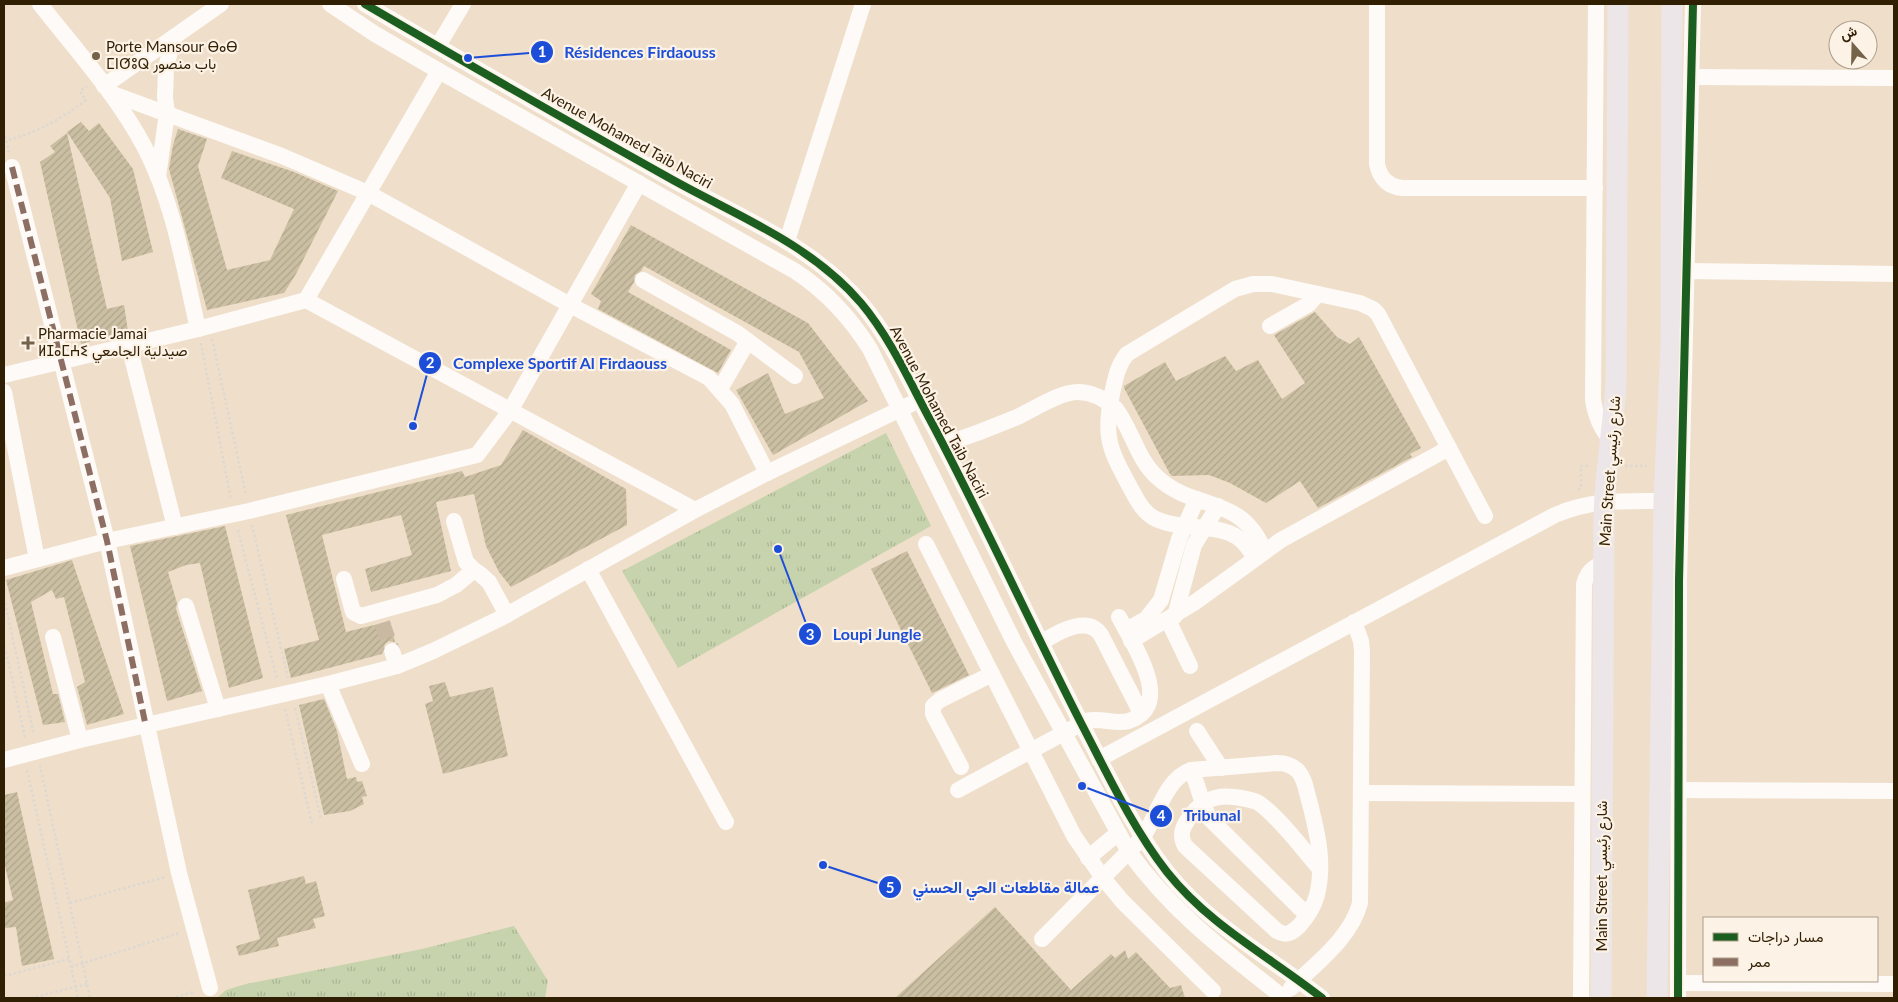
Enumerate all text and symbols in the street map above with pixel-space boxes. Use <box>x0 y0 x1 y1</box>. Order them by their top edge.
north arrow <box>1828 20 1878 70</box>
text: ش <box>1838 21 1860 44</box>
place label: Porte Mansour ⴱⴰⴱ ⵎⵏⵚⵓⵕ باب منصور <box>106 37 238 73</box>
callout: Résidences Firdaouss <box>530 37 726 68</box>
text: 1 <box>538 42 546 60</box>
text: Résidences Firdaouss <box>564 42 716 61</box>
marker: Porte Mansour ⴱⴰⴱ ⵎⵏⵚⵓⵕ باب منصور <box>90 50 102 62</box>
street label: Avenue Mohamed Taib Naciri <box>539 83 716 192</box>
street label: Avenue Mohamed Taib Naciri <box>887 322 993 501</box>
place label: Pharmacie Jamai ⵍⵊⴰⵎⵄⵉ صيدلية الجامعي <box>38 324 188 364</box>
marker: Pharmacie Jamai ⵍⵊⴰⵎⵄⵉ صيدلية الجامعي <box>22 337 34 349</box>
callout: Complexe Sportif Al Firdaouss <box>417 348 677 379</box>
text: 2 <box>426 353 435 371</box>
text: Complexe Sportif Al Firdaouss <box>453 353 667 372</box>
street label: Main Street شارع رئيسي <box>1595 395 1628 547</box>
callout: Loupi Jungle <box>798 619 931 650</box>
text: Loupi Jungle <box>833 624 922 643</box>
text: 3 <box>806 625 814 643</box>
callout: Tribunal <box>1148 800 1250 831</box>
street label: Main Street شارع رئيسي <box>1592 800 1615 951</box>
text: Tribunal <box>1183 805 1241 824</box>
text: 4 <box>1157 806 1166 824</box>
callout: عمالة مقاطعات الحي الحسني <box>878 872 1109 903</box>
text: عمالة مقاطعات الحي الحسني <box>913 877 1099 901</box>
text: 5 <box>886 878 894 896</box>
legend <box>1703 917 1878 982</box>
text: مسار دراجات <box>1748 927 1823 946</box>
text: ممر <box>1747 952 1770 971</box>

